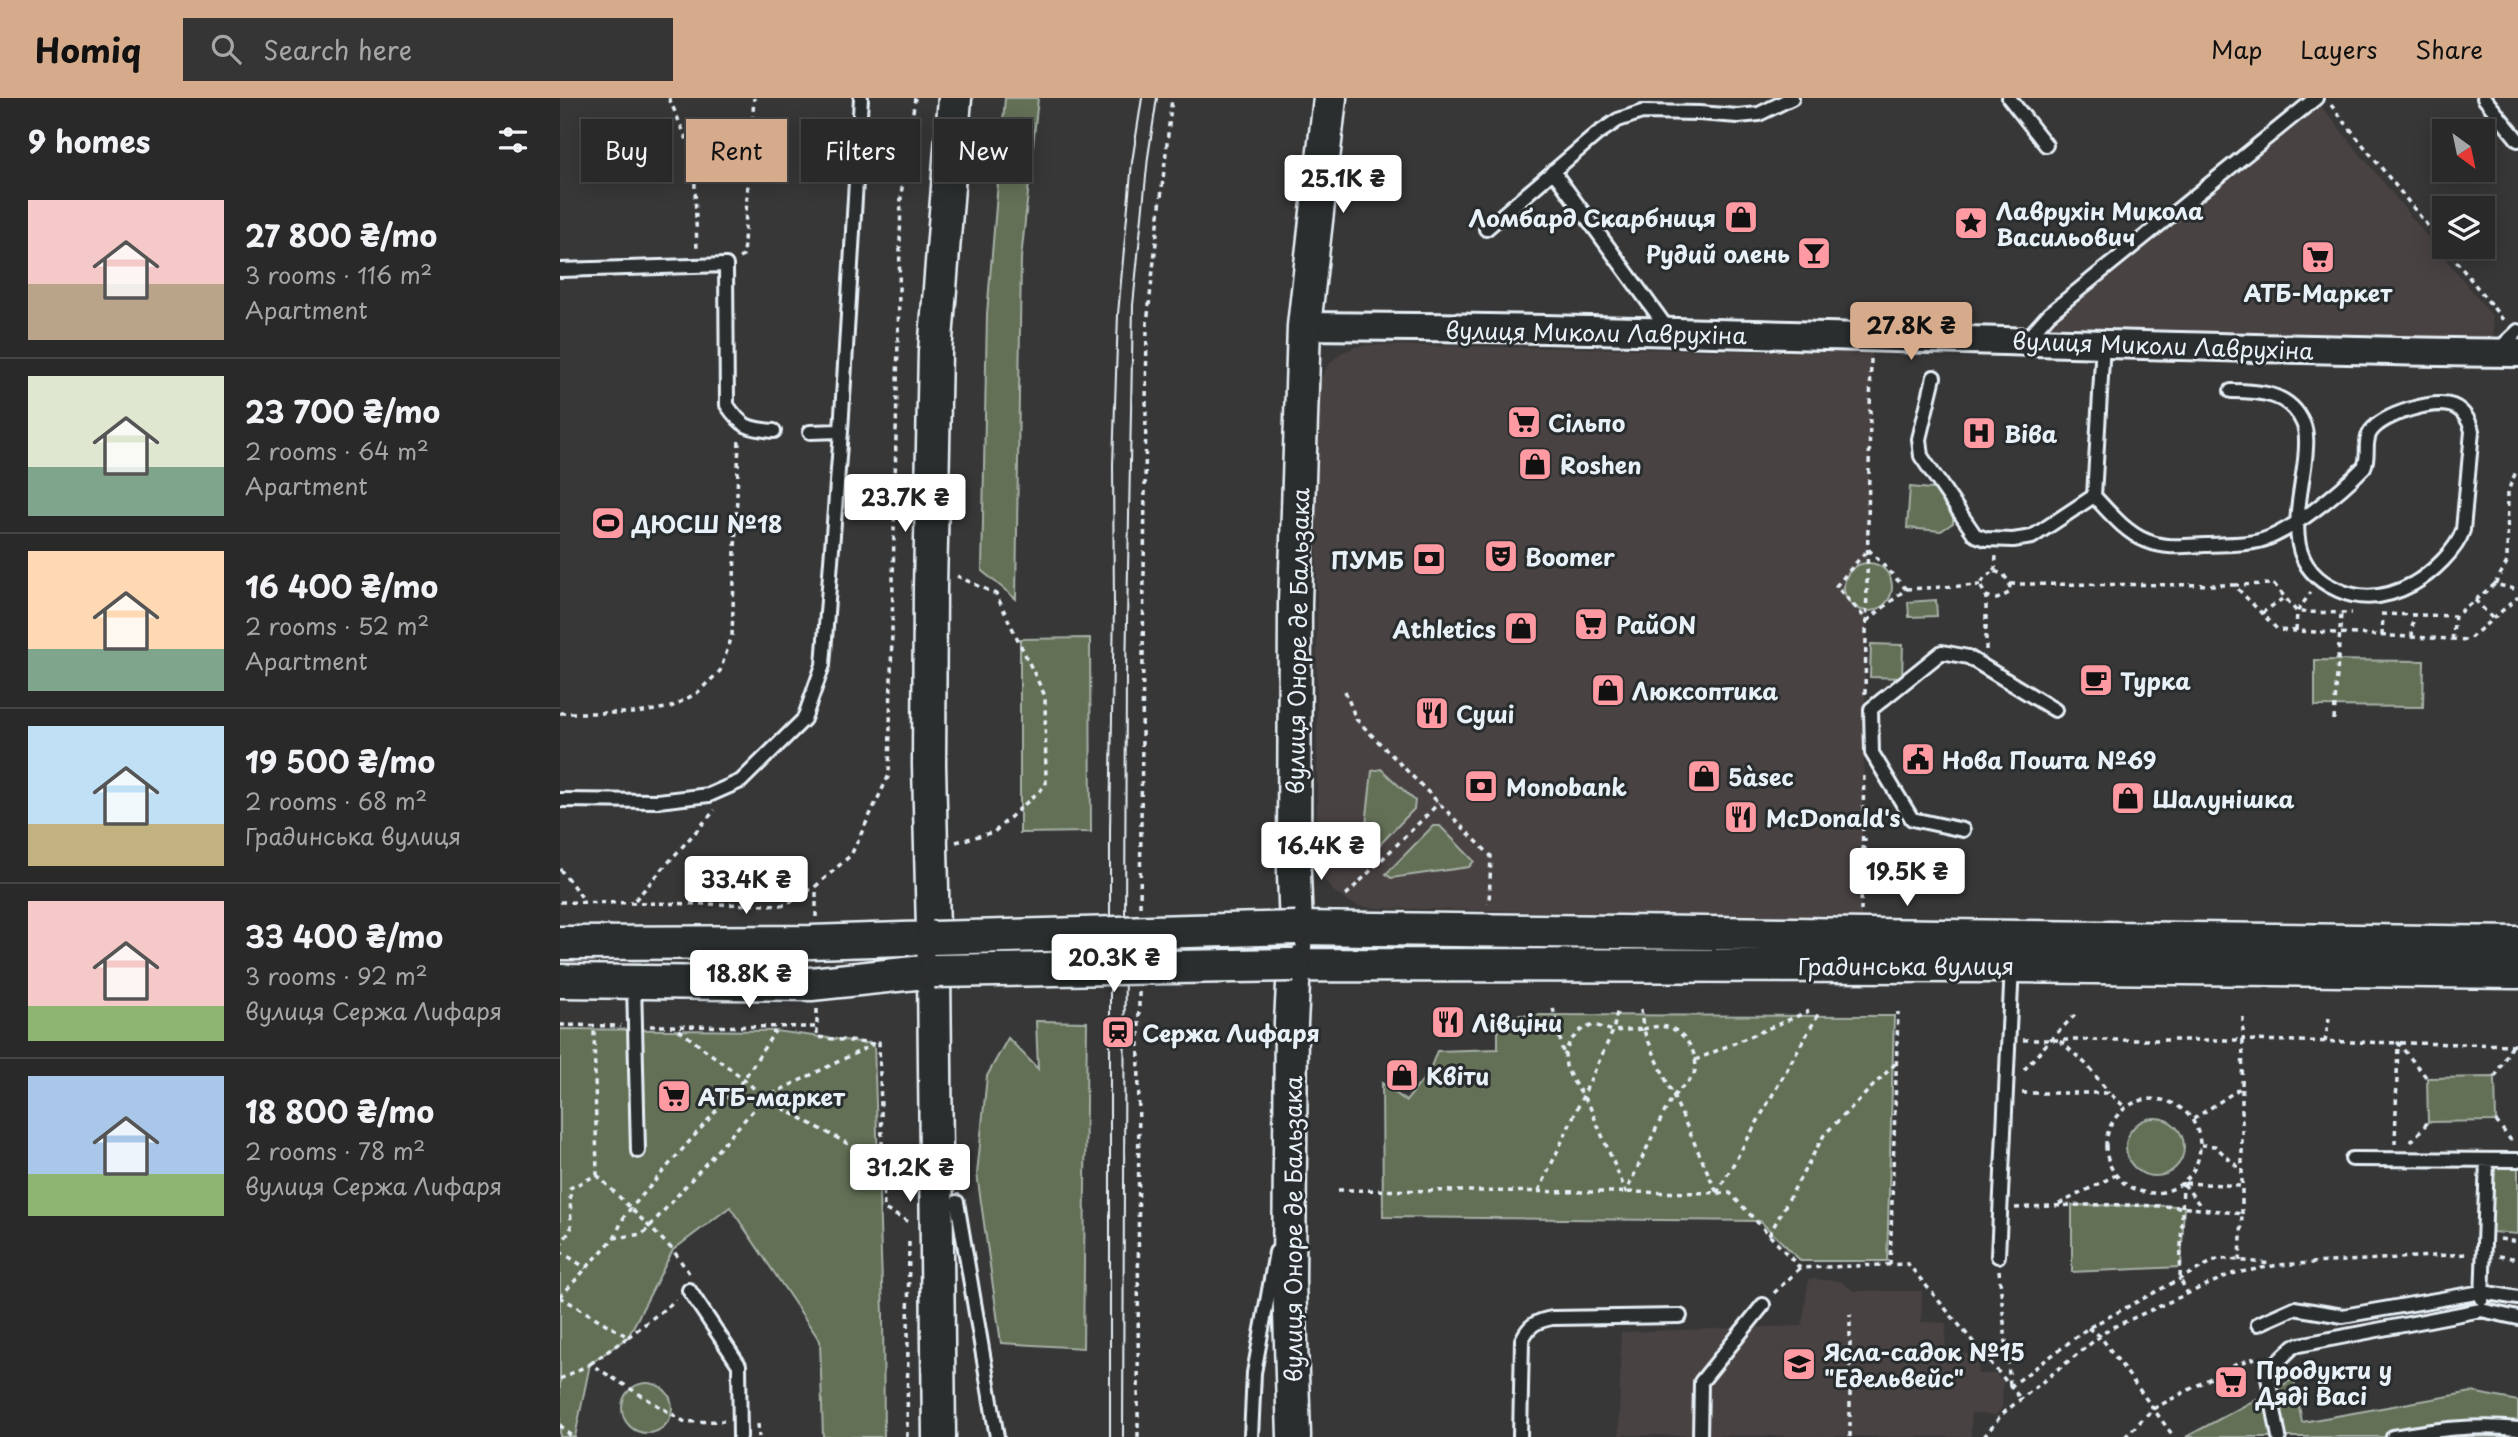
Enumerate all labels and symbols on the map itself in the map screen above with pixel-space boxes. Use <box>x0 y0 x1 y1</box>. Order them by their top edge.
north arrow <box>2432 119 2496 182</box>
pin: 25.1K ₴ <box>1278 156 1408 215</box>
place label: Лаврухін Микола Васильович <box>1996 193 2204 254</box>
shop icon: Ломбард Скарбниця <box>1722 198 1760 236</box>
place label: Ломбард Скарбниця <box>1468 200 1716 235</box>
place icon: Лаврухін Микола Васильович <box>1952 204 1990 242</box>
bar icon: Рудий олень <box>1795 234 1833 272</box>
place label: Рудий олень <box>1646 236 1790 271</box>
supermarket icon: АТБ-Маркет <box>2299 238 2337 276</box>
place label: АТБ-Маркет <box>2244 275 2393 310</box>
pin: 27.8K ₴ <box>1846 302 1976 362</box>
street label: вулиця Миколи Лаврухіна <box>1445 312 1748 352</box>
street label: вулиця Миколи Лаврухіна <box>2012 322 2315 368</box>
supermarket icon: Сільпо <box>1505 403 1543 441</box>
place label: Сільпо <box>1548 405 1625 440</box>
hospital icon: Віва <box>1960 414 1998 452</box>
place label: Віва <box>2004 416 2058 451</box>
shop icon: Roshen <box>1516 445 1554 483</box>
place label: Roshen <box>1560 447 1642 482</box>
pin: 23.7K ₴ <box>840 474 970 534</box>
street label: вулиця Оноре де Бальзака <box>1277 487 1317 795</box>
sports icon: ДЮСШ №18 <box>589 504 627 542</box>
place label: ДЮСШ №18 <box>631 506 782 541</box>
theatre icon: Boomer <box>1482 537 1520 575</box>
place label: Boomer <box>1525 539 1615 574</box>
bank icon: ПУМБ <box>1410 540 1448 578</box>
place label: ПУМБ <box>1331 542 1404 577</box>
supermarket icon: РайON <box>1572 605 1610 643</box>
place label: РайON <box>1616 607 1696 642</box>
shop icon: Athletics <box>1502 609 1540 647</box>
place label: Athletics <box>1391 611 1496 646</box>
cafe icon: Турка <box>2077 661 2115 699</box>
place label: Турка <box>2120 663 2191 698</box>
shop icon: Люксоптика <box>1589 671 1627 709</box>
place label: Люксоптика <box>1632 673 1778 708</box>
restaurant icon: Суші <box>1413 694 1451 732</box>
place label: Суші <box>1456 696 1514 731</box>
public building icon: Нова Пошта №69 <box>1899 740 1937 778</box>
place label: Нова Пошта №69 <box>1942 742 2156 777</box>
shop icon: 5àsec <box>1685 757 1723 795</box>
place label: 5àsec <box>1728 759 1794 794</box>
bank icon: Monobank <box>1462 767 1500 805</box>
place label: Monobank <box>1506 769 1628 804</box>
shop icon: Шалунішка <box>2109 779 2147 817</box>
place label: Шалунішка <box>2152 781 2294 816</box>
restaurant icon: McDonald's <box>1722 798 1760 836</box>
place label: McDonald's <box>1766 800 1900 835</box>
pin: 16.4K ₴ <box>1256 822 1386 882</box>
pin: 19.5K ₴ <box>1842 848 1972 908</box>
pin: 33.4K ₴ <box>681 856 811 916</box>
pin: 20.3K ₴ <box>1049 934 1179 994</box>
street label: Градинська вулиця <box>1798 948 2014 983</box>
pin: 18.8K ₴ <box>684 950 814 1010</box>
restaurant icon: Лівціни <box>1429 1003 1467 1041</box>
place label: Лівціни <box>1472 1005 1562 1040</box>
station icon: Сержа Лифаря <box>1099 1013 1137 1051</box>
place label: Сержа Лифаря <box>1142 1015 1320 1050</box>
shop icon: Kвіти <box>1383 1056 1421 1094</box>
place label: Kвіти <box>1426 1058 1489 1093</box>
street label: вулиця Оноре де Бальзака <box>1275 1075 1310 1382</box>
supermarket icon: АТБ-маркет <box>655 1077 693 1115</box>
place label: АТБ-маркет <box>698 1079 846 1114</box>
pin: 31.2K ₴ <box>845 1144 975 1204</box>
place label: Ясла-садок №15 "Едельвейс" <box>1824 1334 2025 1395</box>
school or university icon: Ясла-садок №15 "Едельвейс" <box>1780 1345 1818 1383</box>
place label: Продукти у Дяді Васі <box>2255 1352 2392 1413</box>
supermarket icon: Продукти у Дяді Васі <box>2212 1363 2250 1401</box>

